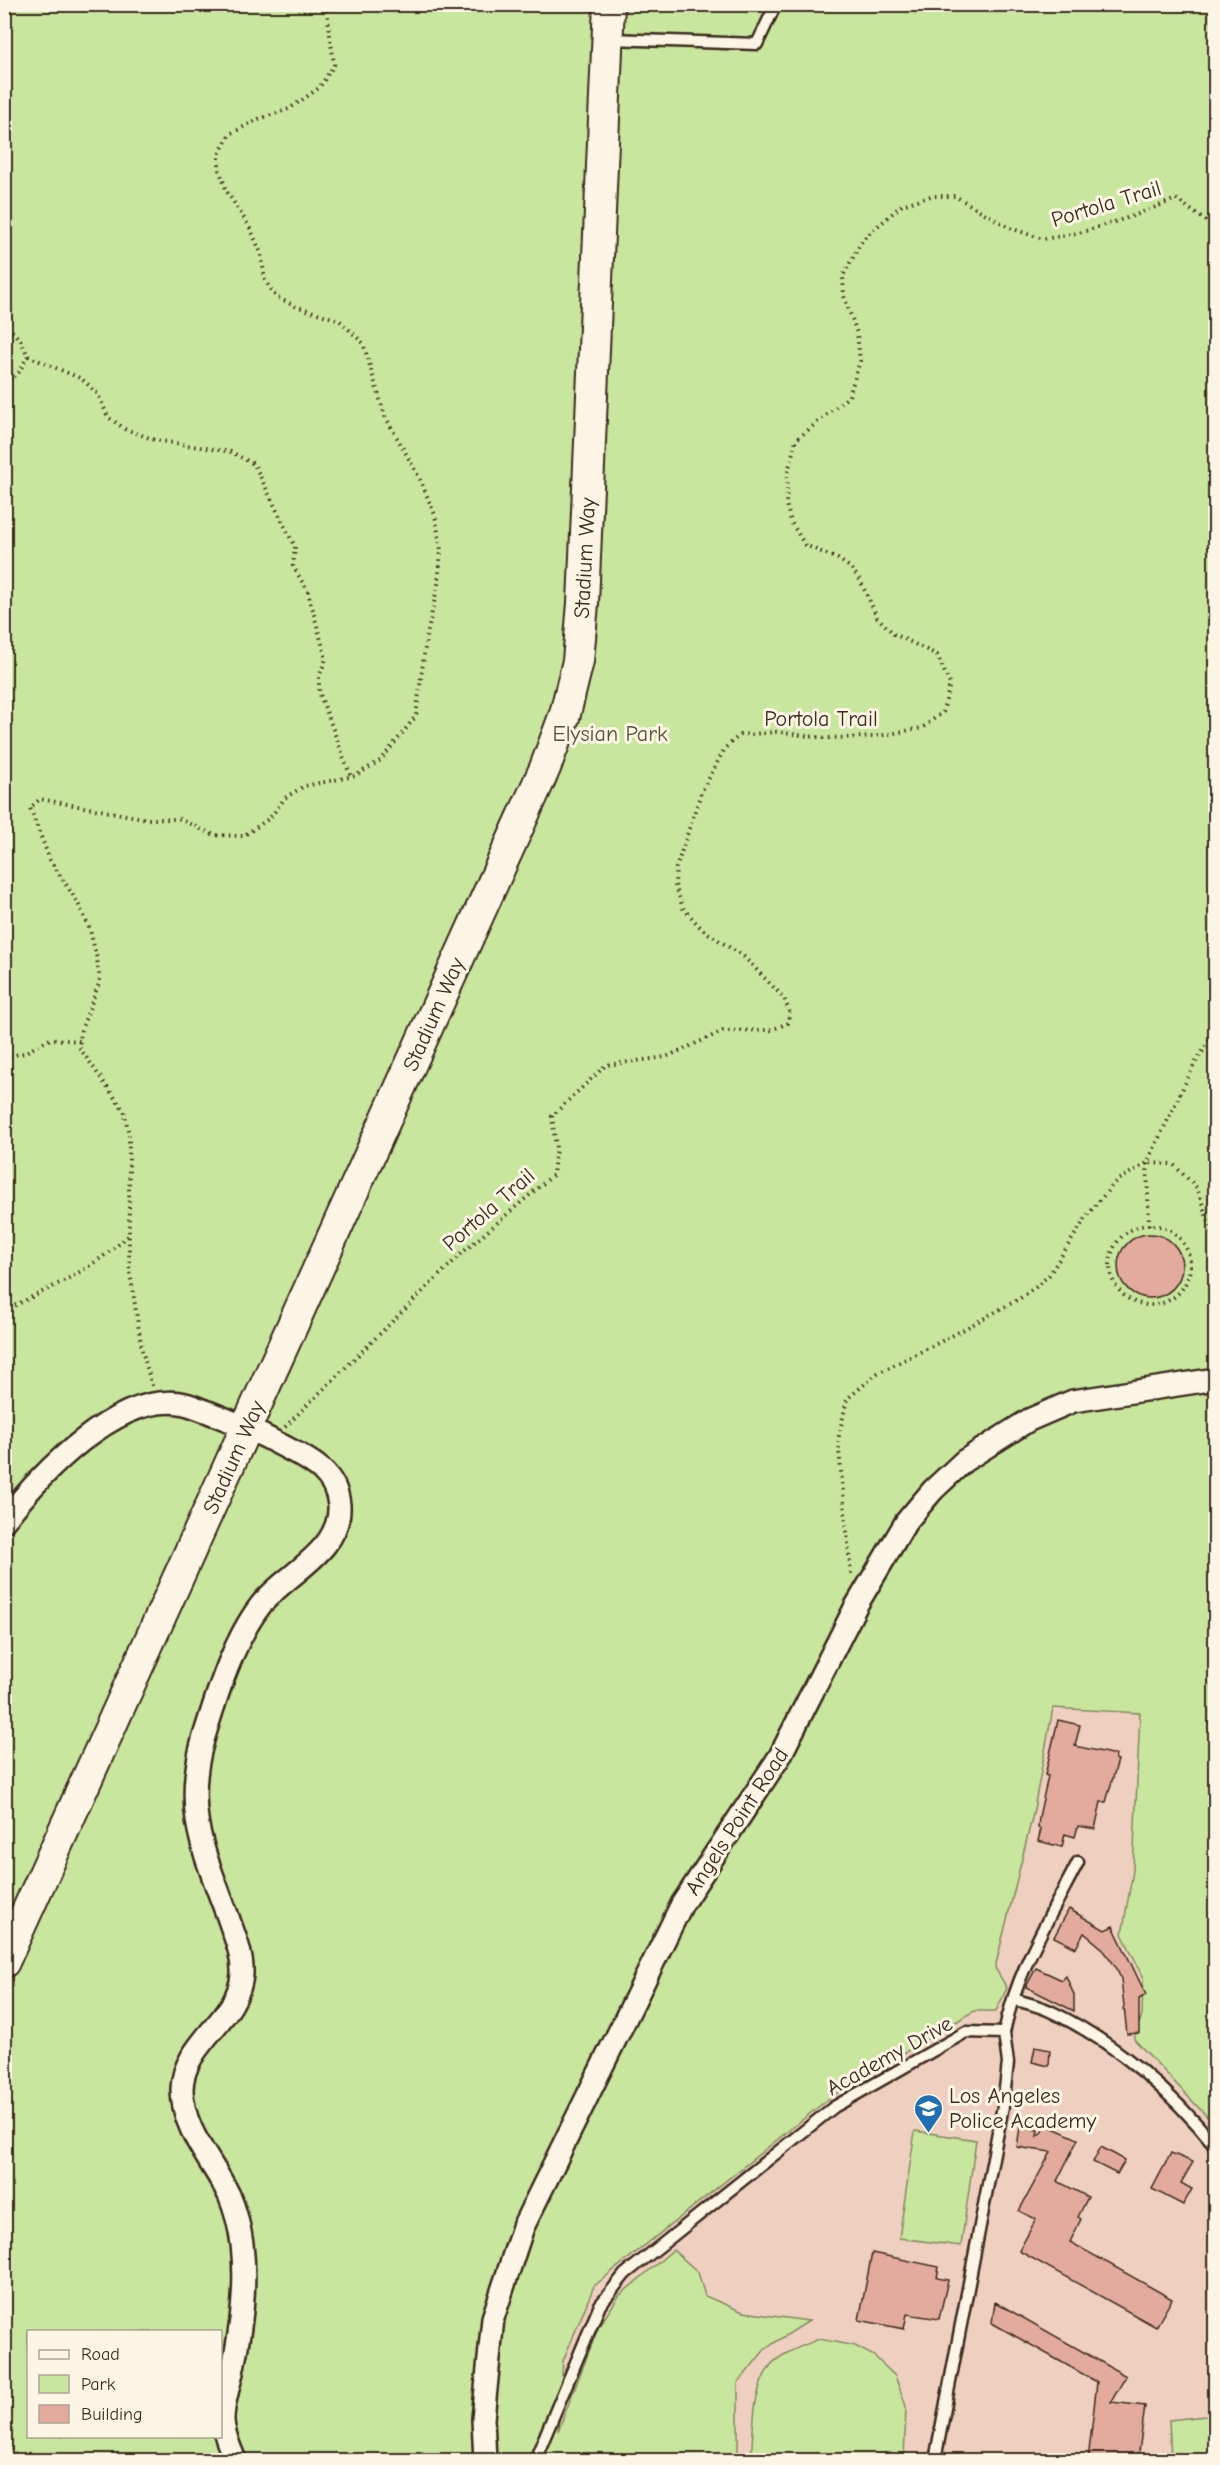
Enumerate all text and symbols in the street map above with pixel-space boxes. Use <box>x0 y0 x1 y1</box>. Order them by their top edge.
street label: Portola Trail <box>1048 175 1164 233</box>
street label: Stadium Way <box>569 497 601 619</box>
street label: Portola Trail <box>764 706 878 732</box>
park label: Elysian Park <box>552 721 668 747</box>
street label: Stadium Way <box>397 954 471 1075</box>
street label: Portola Trail <box>437 1163 540 1257</box>
street label: Stadium Way <box>197 1397 271 1518</box>
street label: Angels Point Road <box>680 1743 794 1900</box>
street label: Academy Drive <box>822 2011 957 2101</box>
place label: Los Angeles Police Academy <box>949 2083 1096 2134</box>
school or university icon: Los Angeles Police Academy <box>912 2092 944 2134</box>
legend <box>27 2330 222 2438</box>
text: Road <box>81 2344 120 2365</box>
text: Park <box>81 2374 116 2395</box>
text: Building <box>81 2404 143 2425</box>

